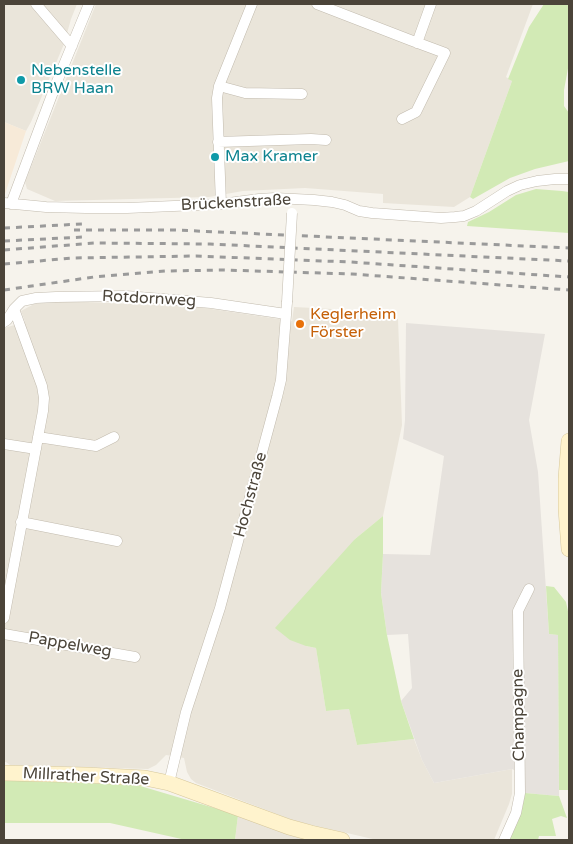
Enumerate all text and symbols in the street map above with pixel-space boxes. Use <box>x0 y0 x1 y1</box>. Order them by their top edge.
place label: Nebenstelle BRW Haan <box>31 61 121 99</box>
marker: Nebenstelle BRW Haan <box>15 74 27 86</box>
place label: Max Kramer <box>225 147 318 167</box>
marker: Max Kramer <box>209 151 221 163</box>
street label: Brückenstraße <box>180 191 292 215</box>
street label: Rotdornweg <box>101 287 197 311</box>
place label: Keglerheim Förster <box>310 305 397 343</box>
marker: Keglerheim Förster <box>294 318 306 330</box>
street label: Hochstraße <box>230 450 272 540</box>
street label: Pappelweg <box>27 628 113 662</box>
street label: Champagne <box>509 669 529 761</box>
street label: Millrather Straße <box>22 764 150 790</box>

